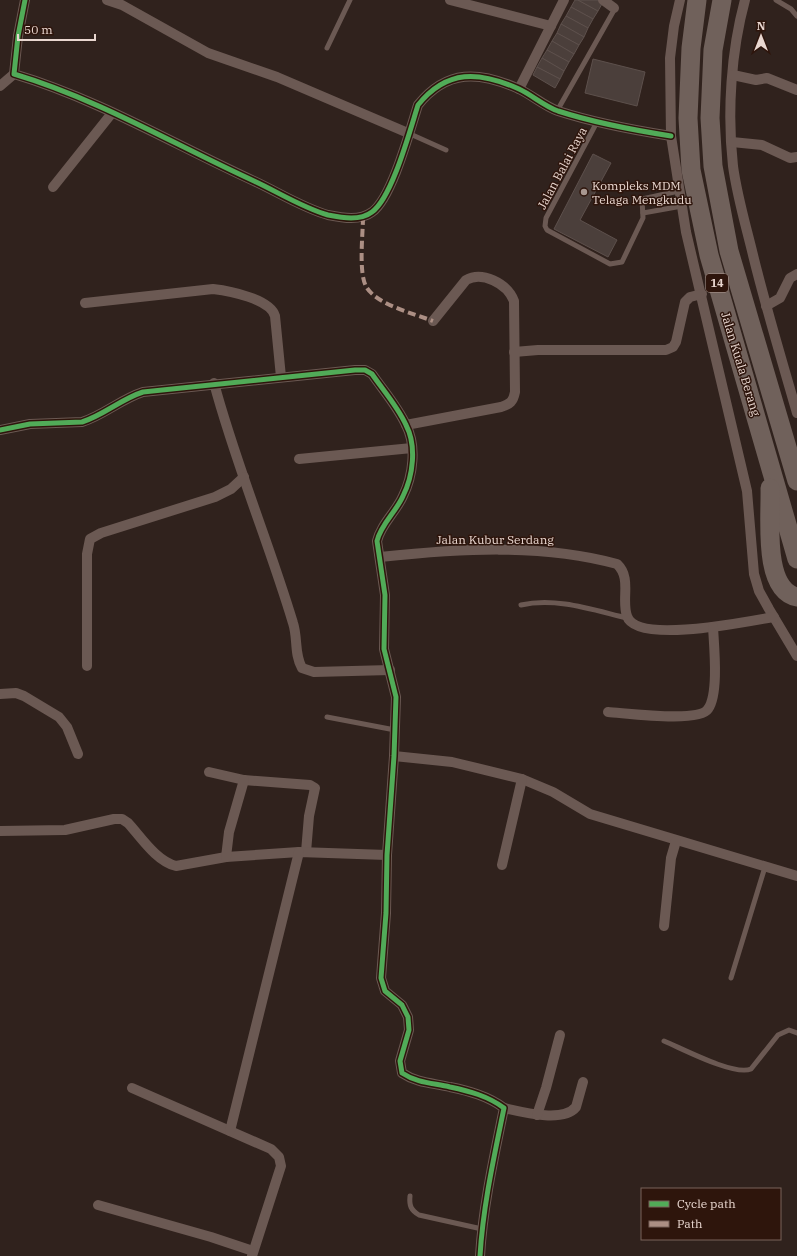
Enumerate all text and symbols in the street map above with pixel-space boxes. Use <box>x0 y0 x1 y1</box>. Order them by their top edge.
scale bar <box>18 16 95 42</box>
north arrow <box>741 16 781 56</box>
text: N <box>757 19 766 33</box>
text: 50 m <box>24 22 53 37</box>
street label: Jalan Balai Raya <box>534 124 590 212</box>
place label: Kompleks MDM Telaga Mengkudu <box>592 178 692 207</box>
marker: Kompleks MDM Telaga Mengkudu <box>579 187 589 197</box>
road number: 14 <box>706 274 728 292</box>
street label: Jalan Kuala Berang <box>718 310 764 418</box>
street label: Jalan Kubur Serdang <box>436 532 554 547</box>
legend <box>641 1188 781 1240</box>
text: Cycle path <box>677 1196 736 1211</box>
text: Path <box>677 1216 703 1231</box>

